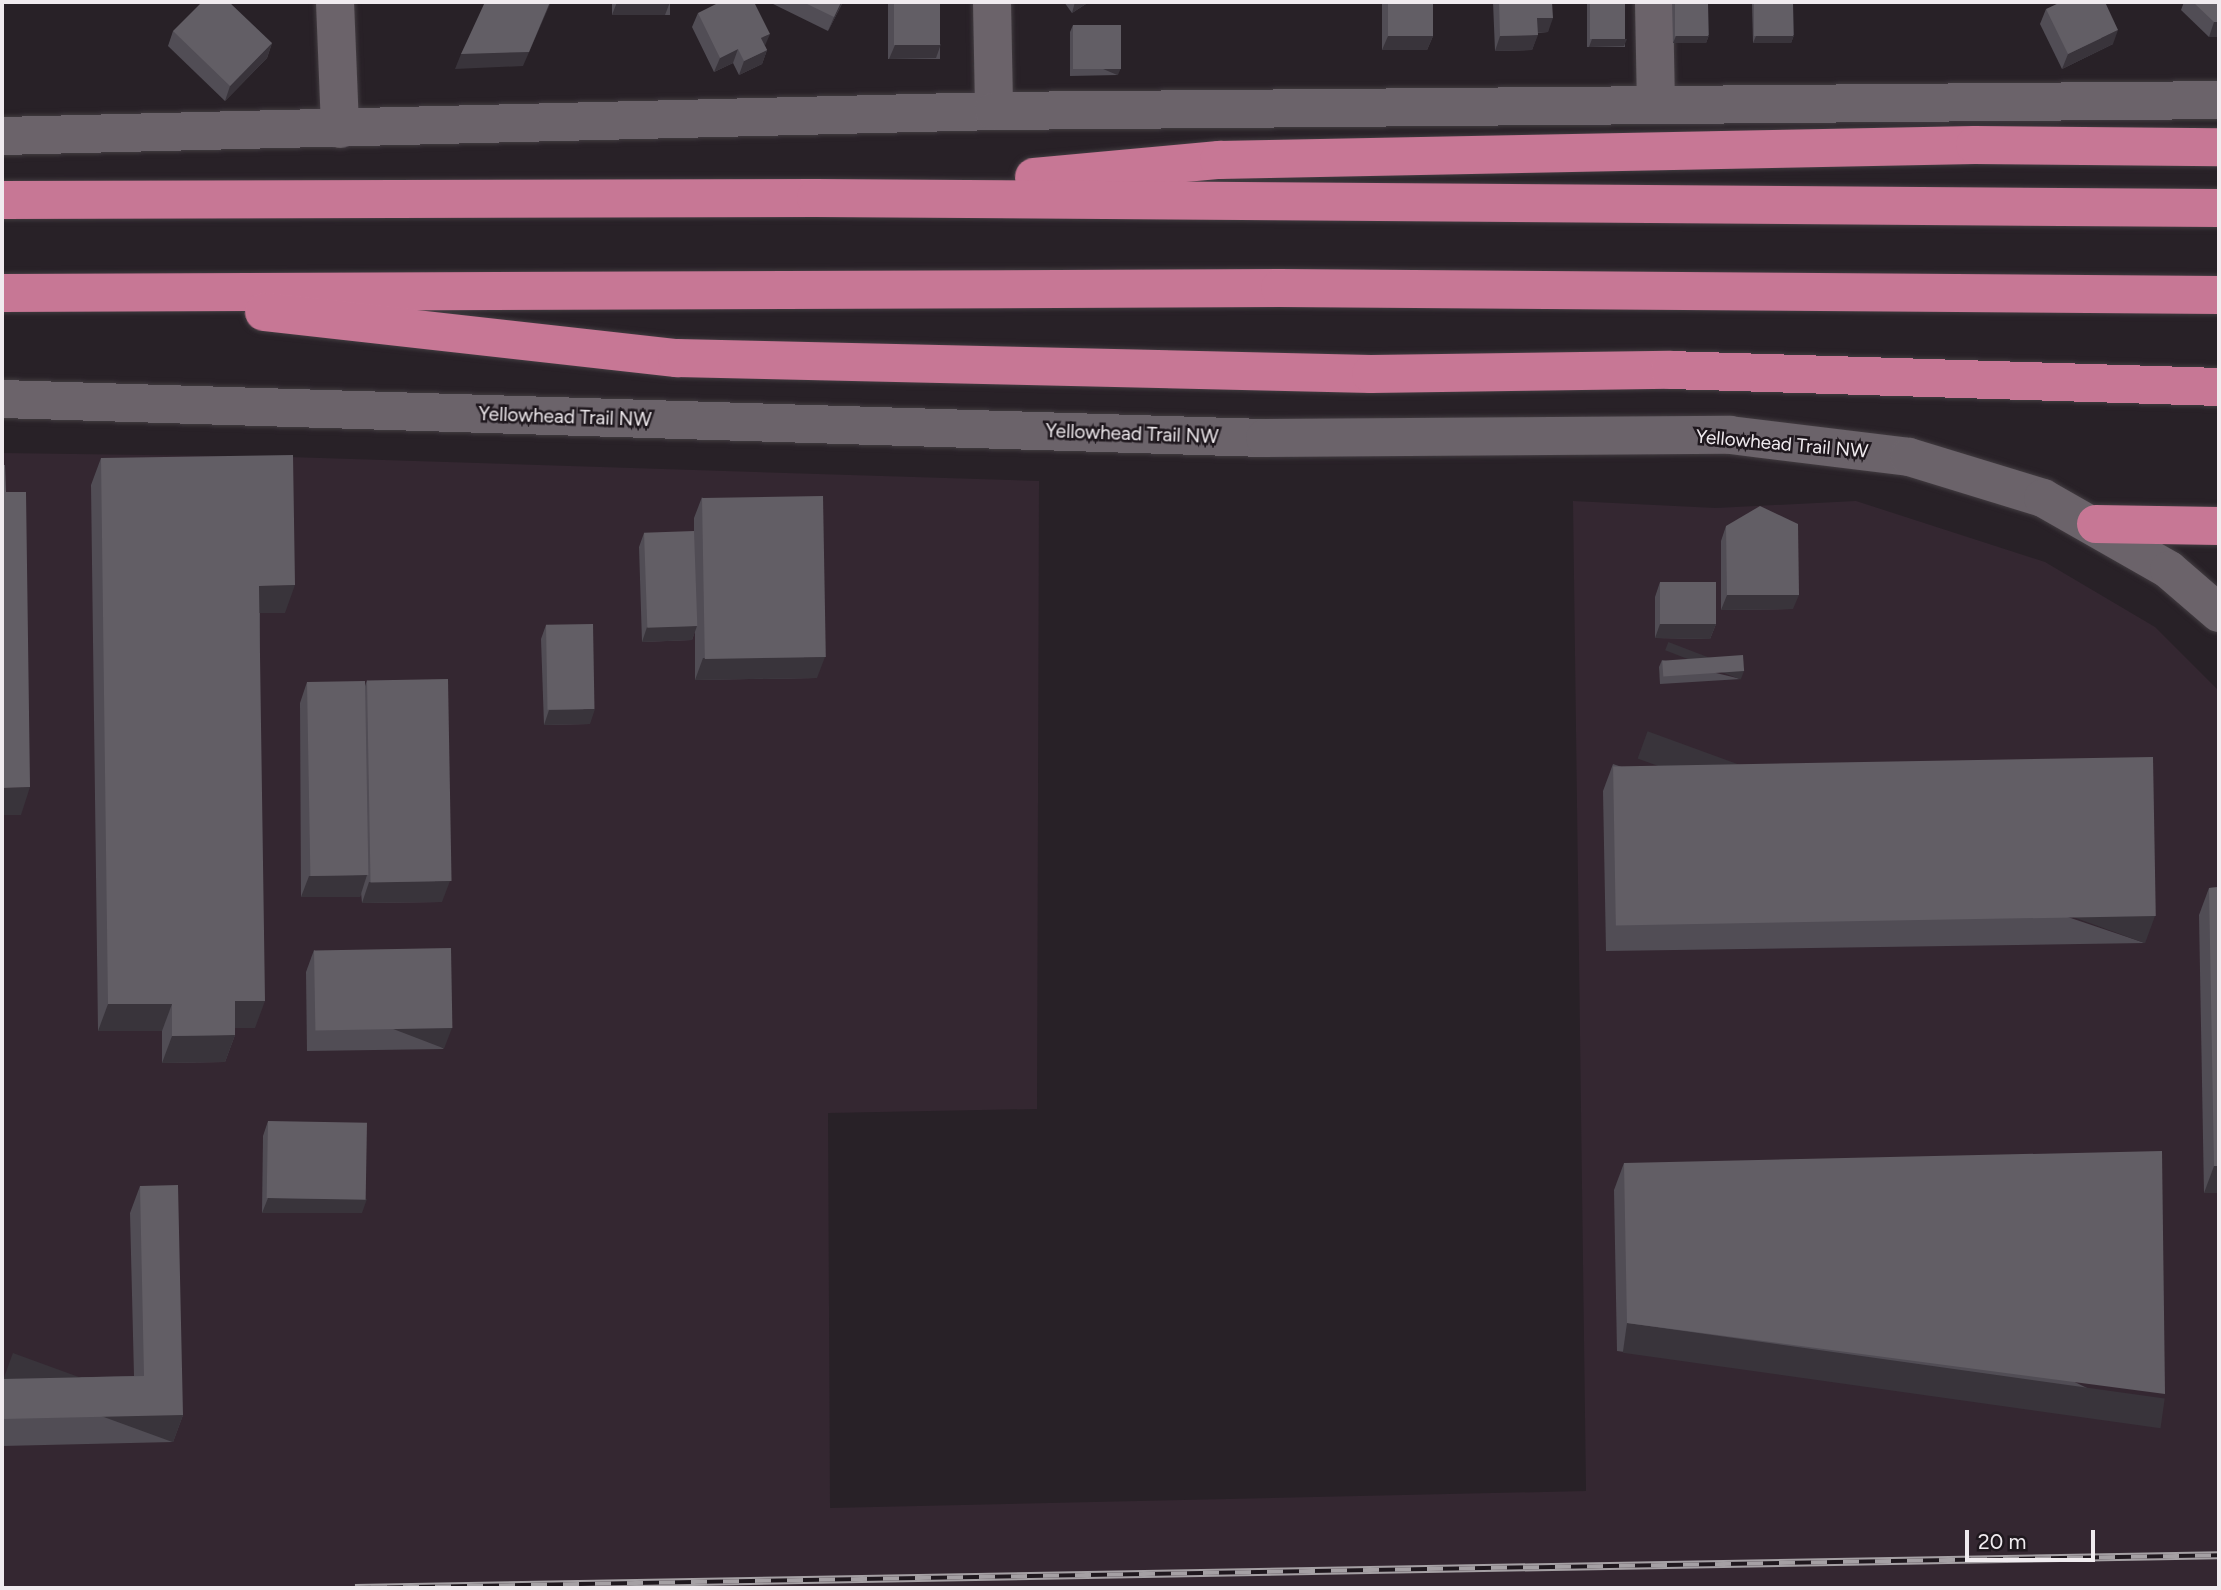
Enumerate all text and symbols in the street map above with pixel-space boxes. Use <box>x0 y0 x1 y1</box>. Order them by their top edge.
street label: Yellowhead Trail NW <box>478 403 652 431</box>
street label: Yellowhead Trail NW <box>1045 420 1219 448</box>
street label: Yellowhead Trail NW <box>1695 425 1869 463</box>
scale bar <box>1969 1516 2098 1560</box>
text: 20 m <box>1978 1529 2026 1554</box>

